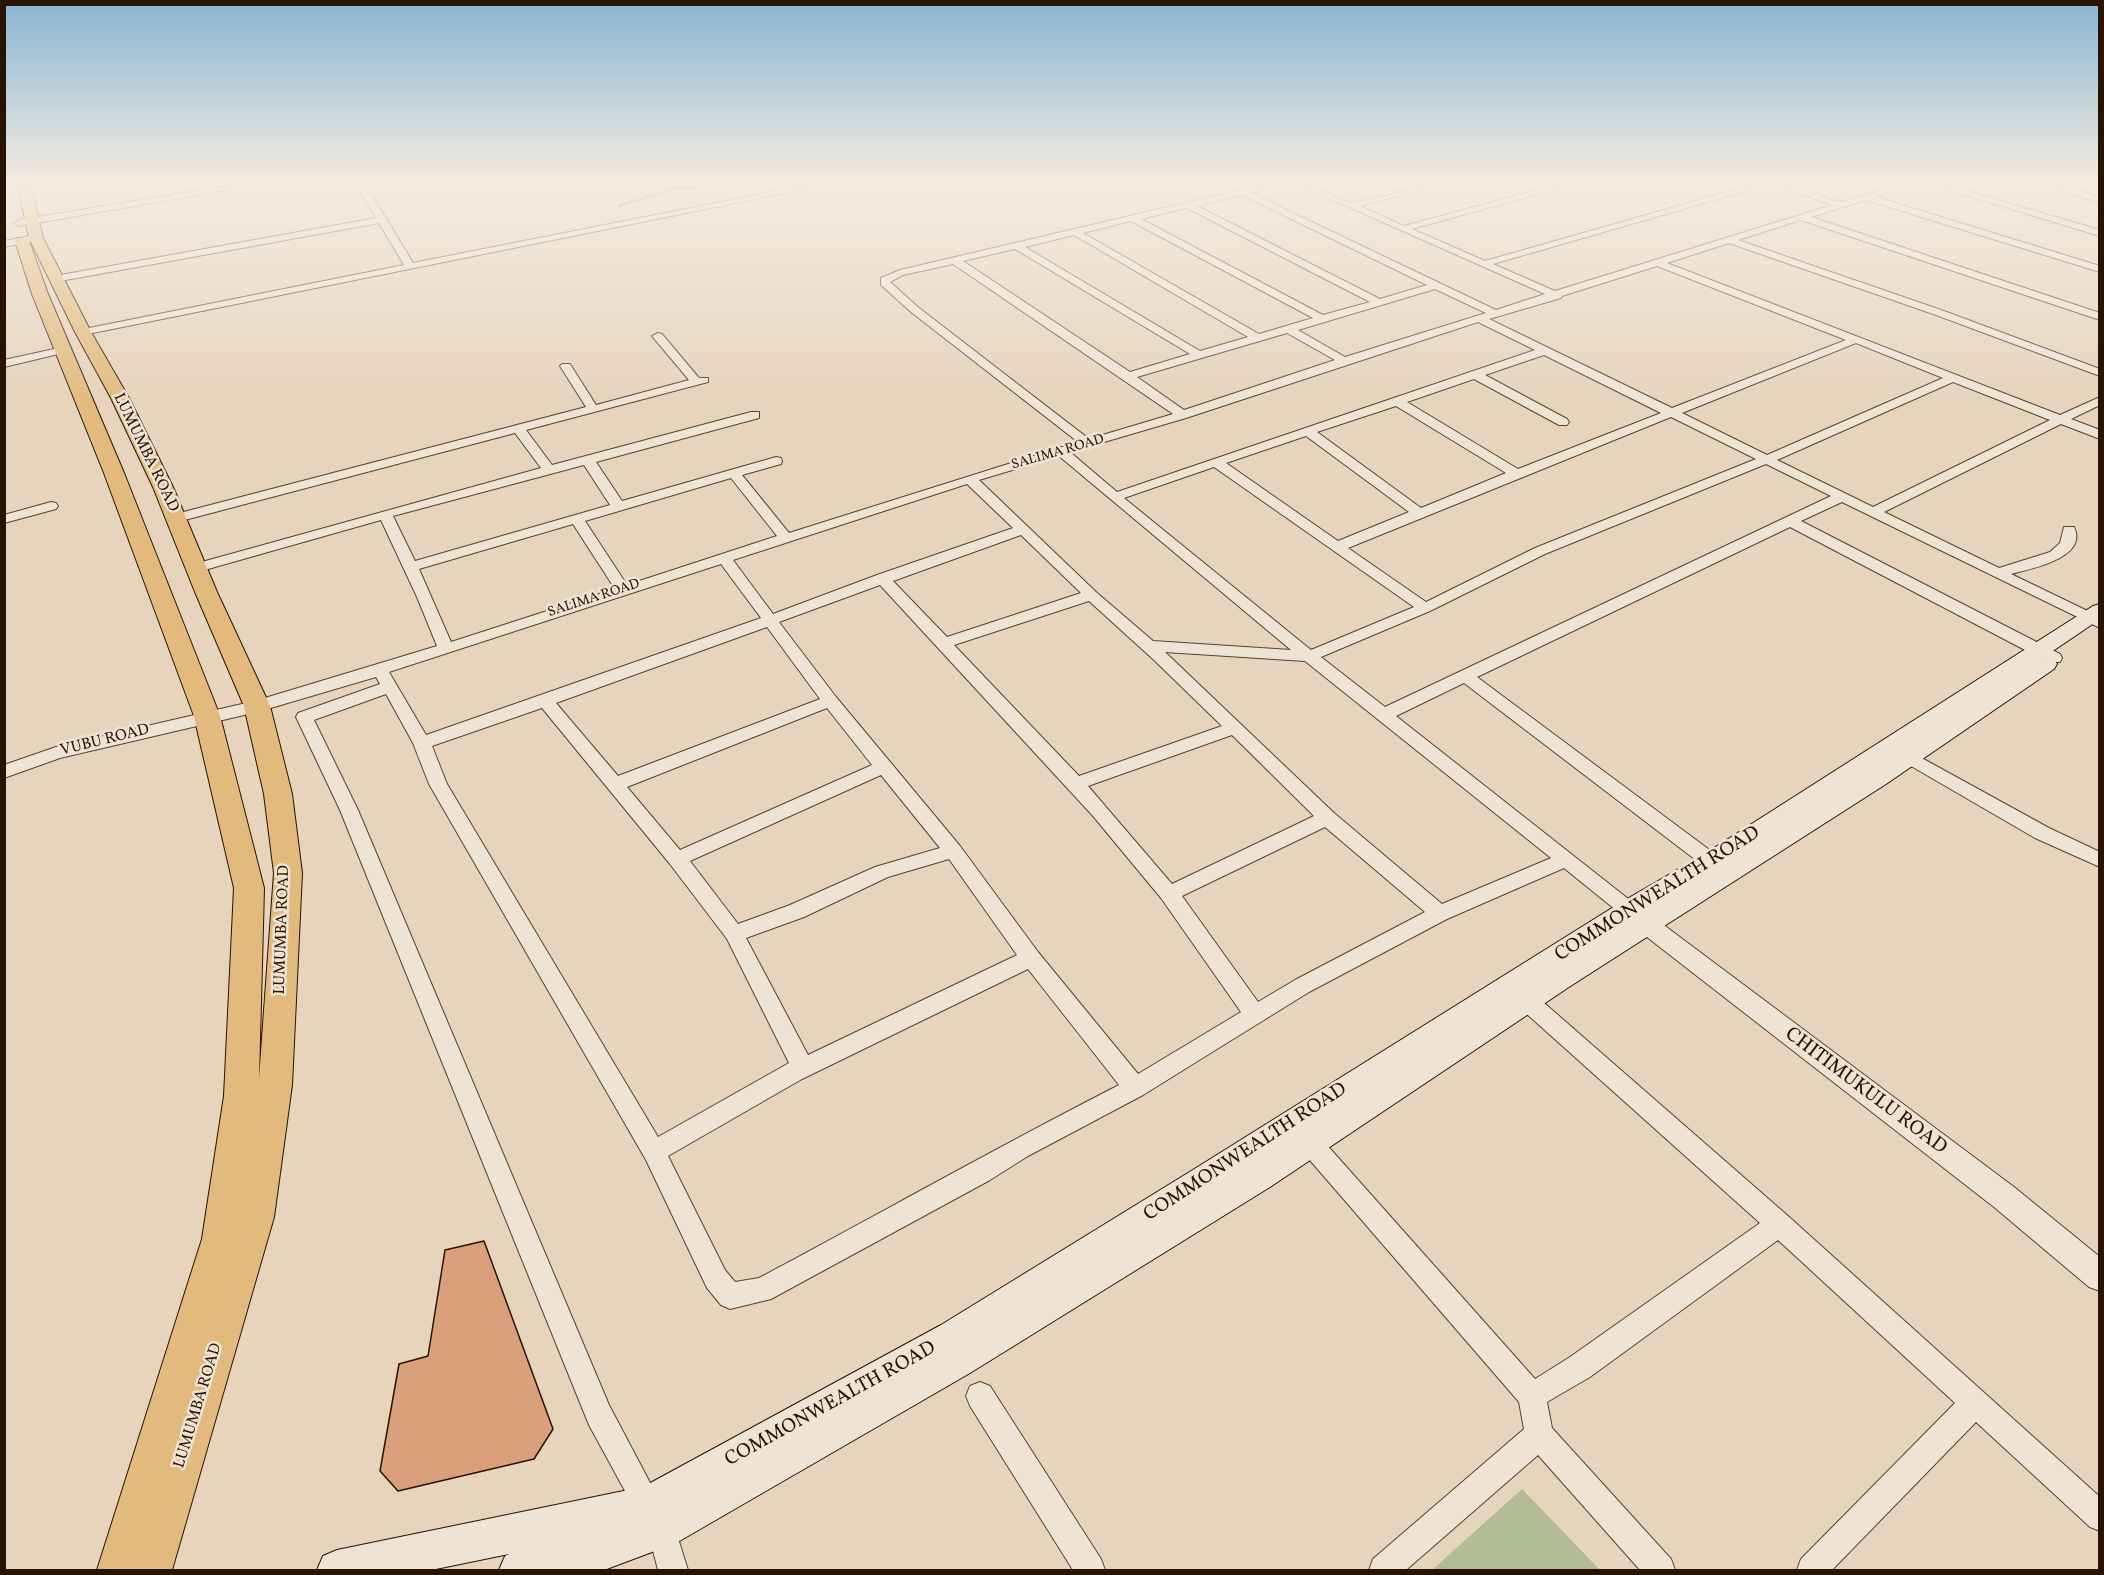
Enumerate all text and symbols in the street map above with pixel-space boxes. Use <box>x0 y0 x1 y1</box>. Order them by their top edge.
street label: LUMUMBA ROAD <box>108 391 182 515</box>
street label: SALIMA ROAD <box>1010 432 1106 474</box>
street label: SALIMA ROAD <box>546 576 642 622</box>
street label: VUBU ROAD <box>59 721 151 761</box>
street label: COMMONWEALTH ROAD <box>1551 822 1765 968</box>
street label: LUMUMBA ROAD <box>271 865 295 995</box>
street label: CHITIMUKULU ROAD <box>1779 1023 1951 1161</box>
street label: COMMONWEALTH ROAD <box>1140 1078 1352 1228</box>
street label: COMMONWEALTH ROAD <box>721 1337 941 1473</box>
street label: LUMUMBA ROAD <box>171 1341 227 1471</box>

